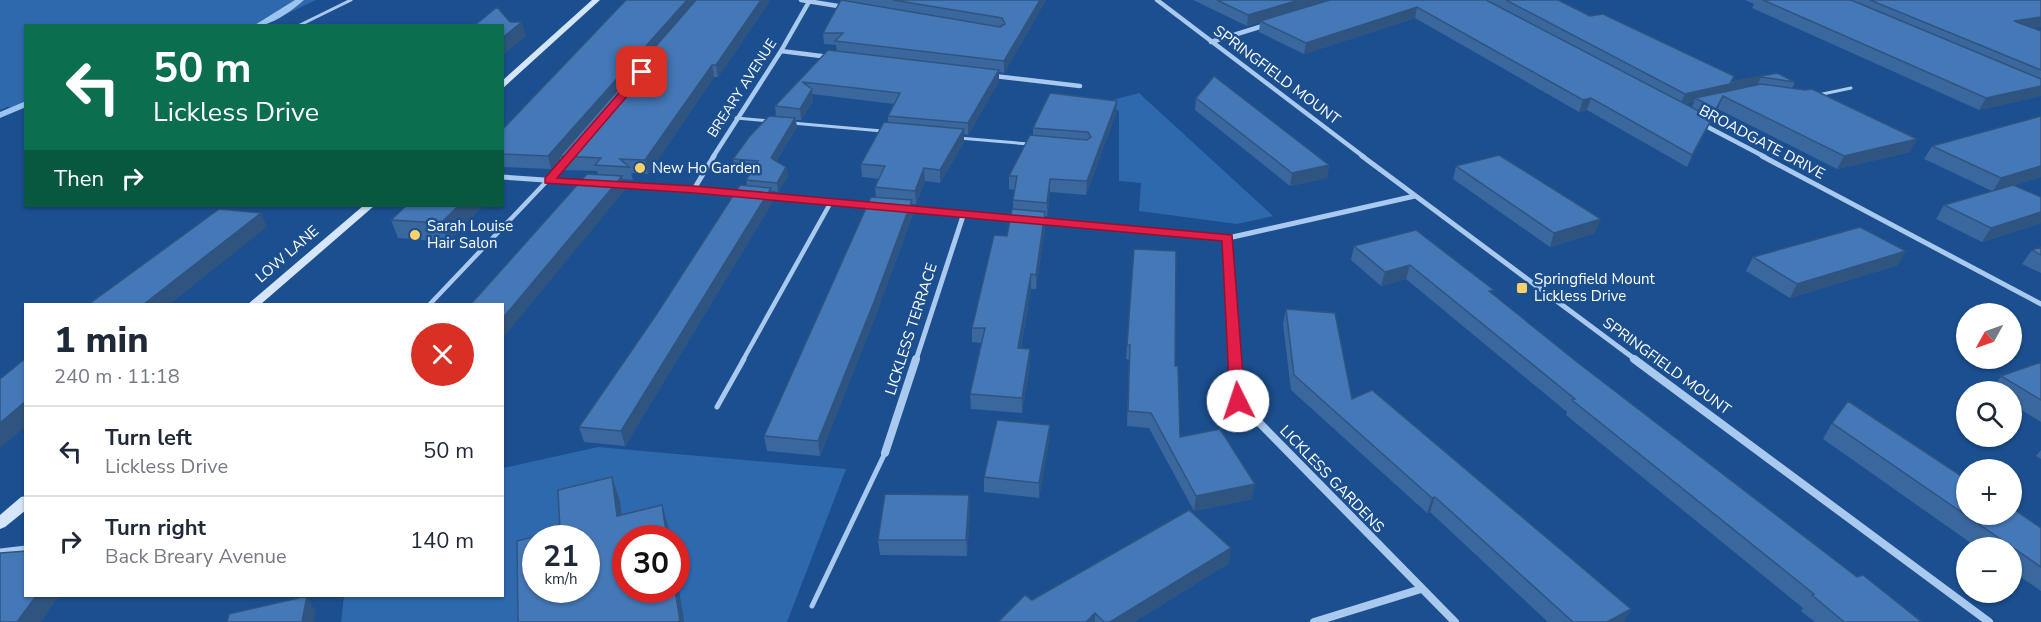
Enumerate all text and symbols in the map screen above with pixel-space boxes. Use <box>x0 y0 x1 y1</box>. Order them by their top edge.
street label: SPRINGFIELD MOUNT <box>1210 21 1344 129</box>
street label: BREARY AVENUE <box>703 35 781 141</box>
text: 50 m <box>153 40 252 97</box>
pin <box>616 46 667 97</box>
icon: left <box>54 48 132 126</box>
icon: arrive <box>625 55 658 88</box>
text: Lickless Drive <box>153 94 319 131</box>
street label: BROADGATE DRIVE <box>1696 100 1828 184</box>
place label: New Ho Garden <box>652 158 760 178</box>
marker: New Ho Garden <box>633 161 647 175</box>
icon: right <box>116 162 149 195</box>
text: Then <box>54 164 104 194</box>
place label: Sarah Louise Hair Salon <box>427 216 513 253</box>
street label: LOW LANE <box>251 221 323 287</box>
marker: Sarah Louise Hair Salon <box>408 228 422 242</box>
street label: LICKLESS TERRACE <box>880 260 942 398</box>
place label: Springfield Mount Lickless Drive <box>1534 269 1656 306</box>
marker: Springfield Mount Lickless Drive <box>1515 281 1529 295</box>
north arrow <box>1956 303 2022 369</box>
map controls <box>1956 303 2022 603</box>
street label: SPRINGFIELD MOUNT <box>1599 313 1735 419</box>
text: 1 min <box>54 316 149 365</box>
button: close <box>411 323 474 386</box>
text: 240 m · 11:18 <box>54 363 180 390</box>
position arrow <box>1206 369 1270 433</box>
button: search <box>1956 381 2022 447</box>
street label: LICKLESS GARDENS <box>1275 421 1389 537</box>
text: Turn left <box>105 423 192 453</box>
icon: left <box>54 435 87 468</box>
text: 50 m <box>423 436 474 466</box>
text: Lickless Drive <box>105 453 228 480</box>
button: + <box>1956 459 2022 525</box>
text: Turn right <box>105 513 206 543</box>
icon: right <box>54 525 87 558</box>
speed limit sign: 30 <box>612 525 690 603</box>
text: 140 m <box>410 526 474 556</box>
text: 21 <box>543 536 579 577</box>
button: − <box>1956 537 2022 603</box>
text: Back Breary Avenue <box>105 543 287 570</box>
text: km/h <box>544 569 578 589</box>

